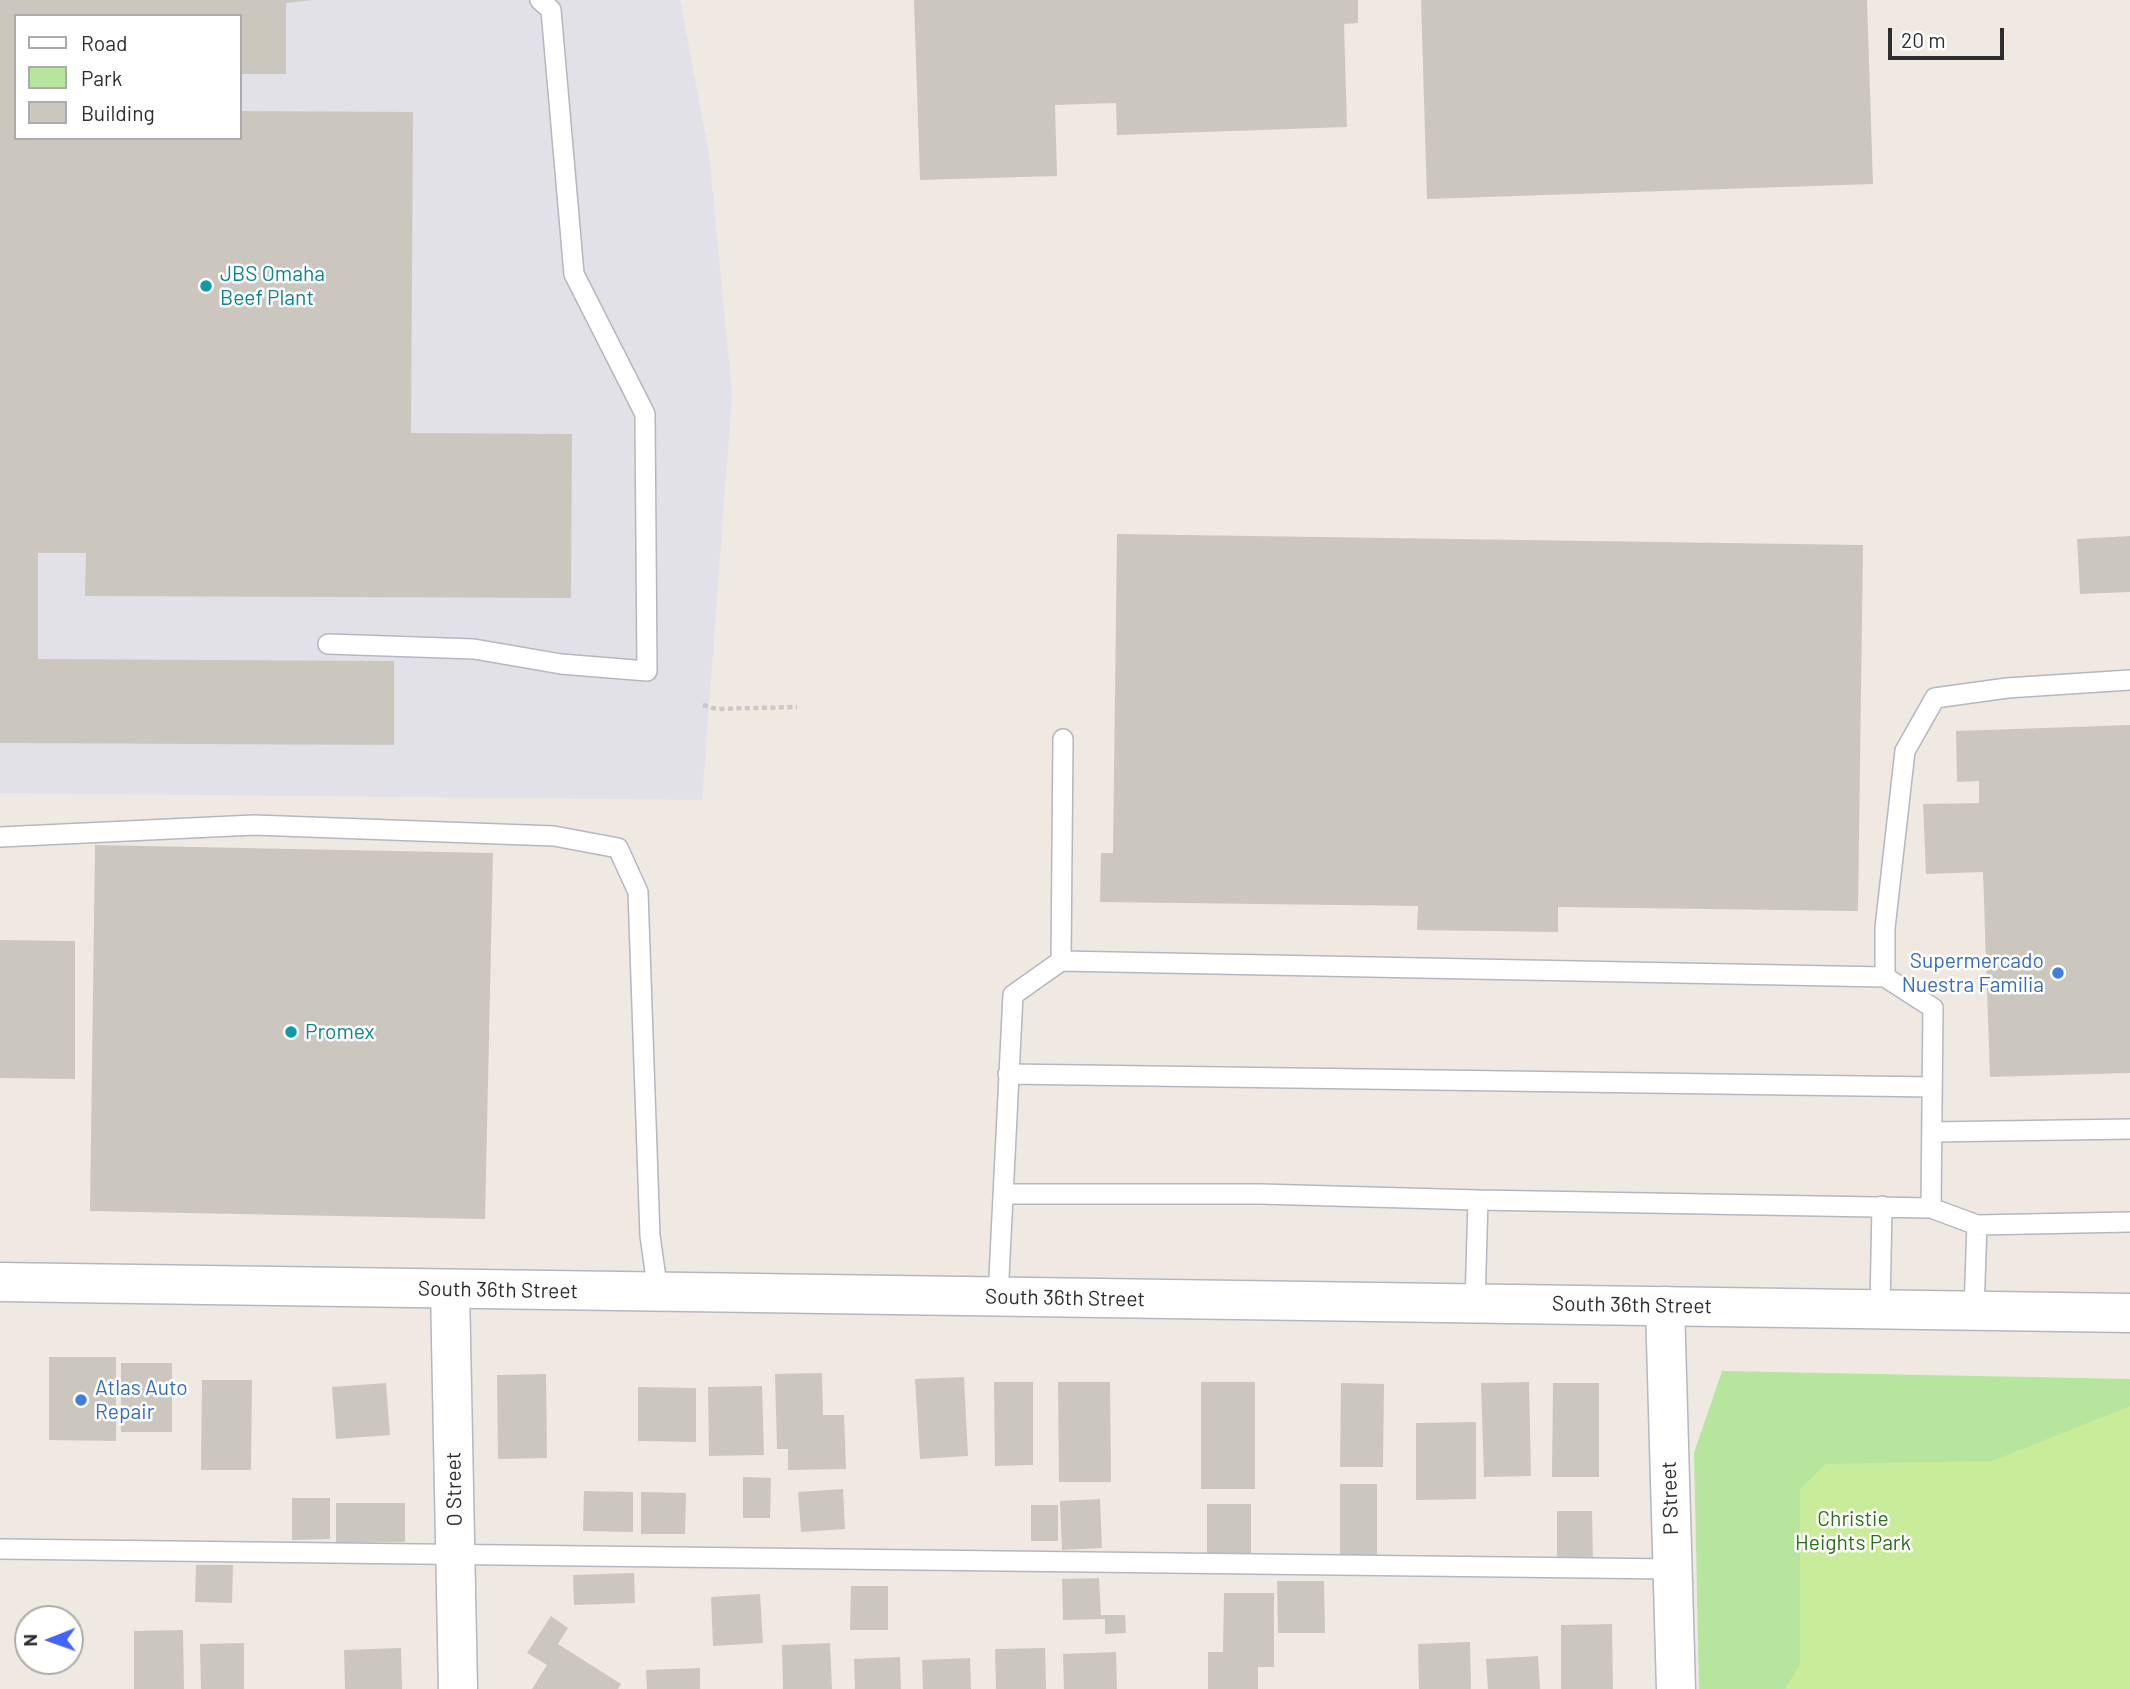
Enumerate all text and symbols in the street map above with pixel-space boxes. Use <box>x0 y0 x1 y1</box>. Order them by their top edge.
legend <box>14 14 242 140</box>
scale bar <box>1892 14 2008 58</box>
text: 20 m <box>1901 27 1946 52</box>
text: Road <box>81 30 127 55</box>
text: Park <box>81 65 122 90</box>
text: Building <box>81 100 155 125</box>
place label: JBS Omaha Beef Plant <box>220 261 325 311</box>
marker: JBS Omaha Beef Plant <box>198 278 214 294</box>
place label: Supermercado Nuestra Familia <box>1902 948 2044 998</box>
marker: Supermercado Nuestra Familia <box>2050 965 2066 981</box>
place label: Promex <box>305 1019 375 1045</box>
marker: Promex <box>283 1024 299 1040</box>
street label: South 36th Street <box>418 1276 578 1304</box>
street label: South 36th Street <box>985 1284 1145 1312</box>
street label: South 36th Street <box>1552 1291 1712 1319</box>
place label: Atlas Auto Repair <box>95 1375 188 1425</box>
marker: Atlas Auto Repair <box>73 1392 89 1408</box>
street label: O Street <box>441 1451 467 1527</box>
street label: P Street <box>1656 1461 1684 1535</box>
park label: Christie Heights Park <box>1795 1506 1911 1556</box>
north arrow <box>14 1605 84 1675</box>
text: N <box>18 1634 41 1647</box>

